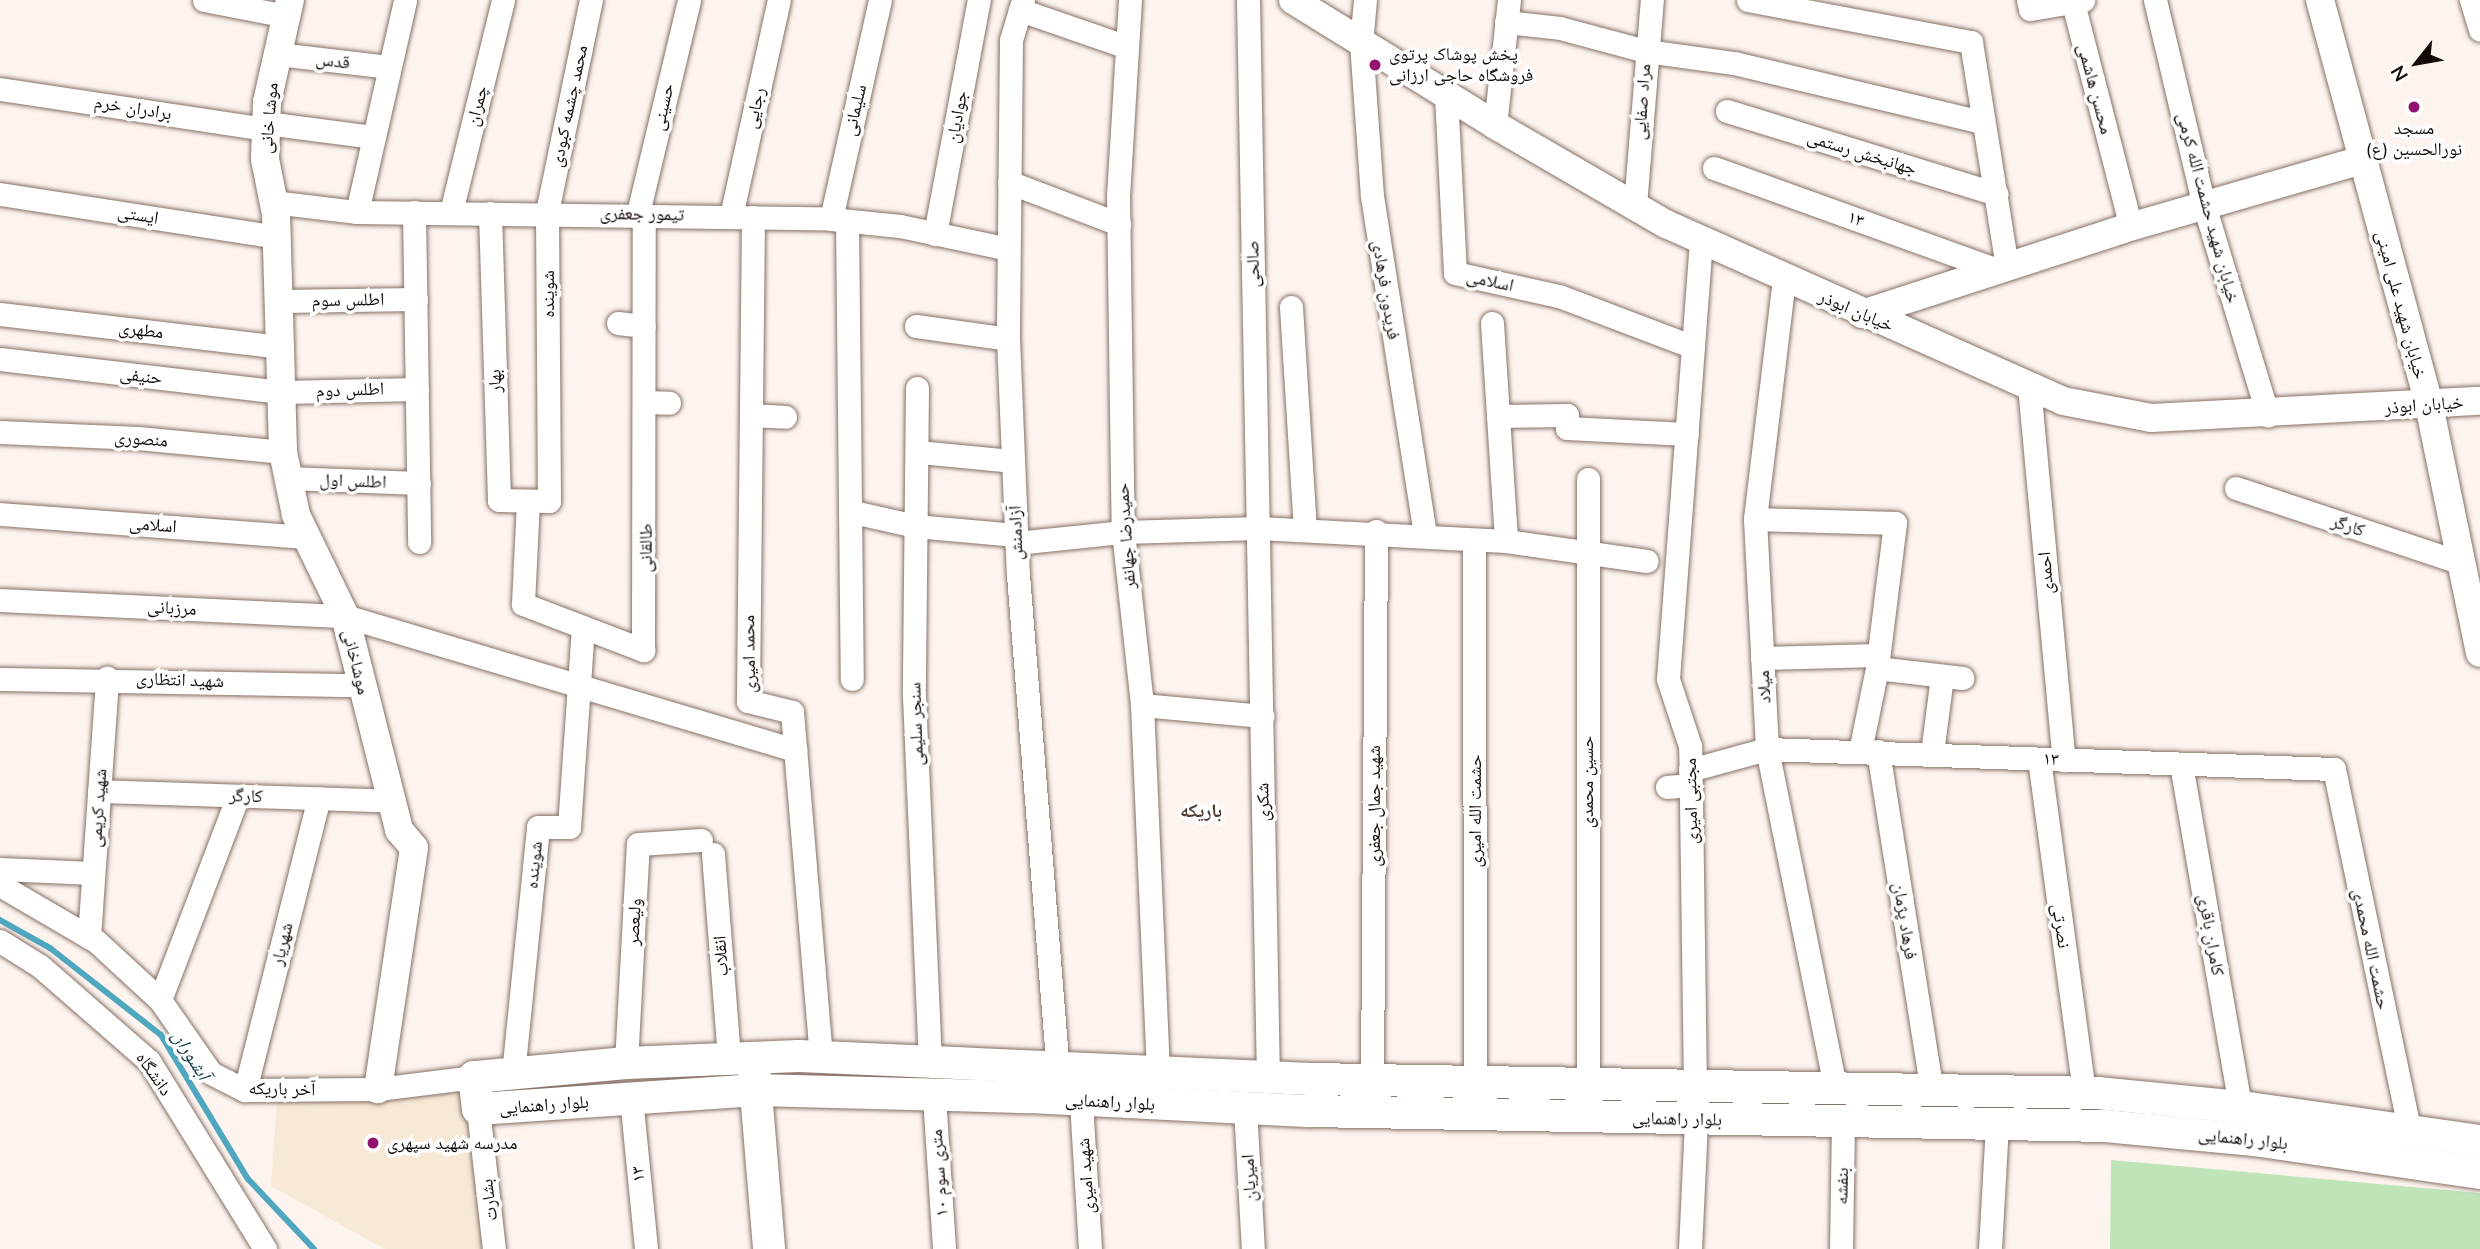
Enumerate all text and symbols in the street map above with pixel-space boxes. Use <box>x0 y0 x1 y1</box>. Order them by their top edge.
north arrow <box>2382 28 2452 98</box>
street label: محسن هاشمی <box>2073 41 2117 137</box>
street label: محمد چشمه کبودی <box>546 43 592 169</box>
place label: پخش پوشاک پرتوی فروشگاه حاجی ارزانی <box>1389 44 1533 86</box>
street label: قدس <box>315 48 351 74</box>
marker: پخش پوشاک پرتوی فروشگاه حاجی ارزانی <box>1367 57 1383 73</box>
text: N <box>2385 61 2413 86</box>
street label: مراد صفایی <box>1629 63 1655 141</box>
street label: حسینی <box>647 81 679 133</box>
street label: موشا خانی <box>255 82 283 154</box>
street label: سلیمانی <box>839 82 871 138</box>
street label: چمران <box>462 84 492 128</box>
street label: رجایی <box>740 85 770 131</box>
street label: جوادیان <box>942 89 972 145</box>
street label: برادران خرم <box>93 91 173 125</box>
marker: مسجد نورالحسین (ع) <box>2406 99 2422 115</box>
street label: خیابان شهید حشمت الله کرمی <box>2172 110 2244 306</box>
place label: مسجد نورالحسین (ع) <box>2366 118 2462 160</box>
street label: جهانبخش رستمی <box>1805 126 1919 180</box>
street label: ایستی <box>116 201 160 229</box>
street label: تیمور جعفری <box>600 202 684 226</box>
street label: ۱۳ <box>1845 206 1867 232</box>
street label: خیابان شهید علی امینی <box>2371 228 2431 382</box>
street label: فریدون فرهادی <box>1367 239 1405 341</box>
street label: صالحی <box>1242 240 1264 288</box>
street label: اسلامی <box>1464 265 1516 297</box>
street label: شوینده <box>537 270 559 318</box>
street label: خیابان ابوذر <box>1815 286 1897 336</box>
street label: اطلس سوم <box>311 289 385 311</box>
street label: مطهری <box>117 317 165 343</box>
street label: حنیفی <box>119 363 163 389</box>
street label: بهار <box>484 369 506 393</box>
street label: اطلس دوم <box>316 378 384 402</box>
street label: خیابان ابوذر <box>2384 391 2464 419</box>
street label: منصوری <box>113 426 169 452</box>
street label: اطلس اول <box>319 469 387 493</box>
street label: حمیدرضا جهانفر <box>1112 482 1140 590</box>
street label: آزادمنش <box>1004 505 1028 561</box>
street label: کارگر <box>2329 511 2367 541</box>
street label: اسلامی <box>128 513 178 537</box>
street label: طالقانی <box>635 523 657 573</box>
street label: احمدی <box>2033 551 2059 595</box>
street label: مرزبانی <box>147 596 197 620</box>
street label: محمد امیری <box>738 615 760 693</box>
street label: موشاخانی <box>337 627 375 697</box>
street label: شهید انتظاری <box>136 668 224 692</box>
street label: میلاد <box>1752 670 1776 704</box>
street label: سنجر سلیمی <box>904 682 928 766</box>
street label: حسین محمدی <box>1576 736 1598 828</box>
street label: شهید جمال جعفری <box>1363 745 1385 867</box>
street label: ۱۳ <box>2043 748 2059 770</box>
street label: حشمت الله امیری <box>1464 755 1486 867</box>
street label: مجتبی امیری <box>1679 758 1703 844</box>
street label: شهید کریمی <box>84 768 112 848</box>
street label: شکری <box>1252 783 1274 821</box>
street label: کارگر <box>229 785 263 807</box>
district label: باریکه <box>1180 800 1222 822</box>
street label: شوینده <box>521 840 547 890</box>
street label: فرهاد پژمان <box>1888 881 1922 961</box>
street label: حشمت الله محمدی <box>2348 887 2394 1011</box>
street label: کامران باقری <box>2193 893 2229 977</box>
street label: ولیعصر <box>622 898 646 946</box>
street label: نصرتی <box>2047 902 2075 950</box>
street label: شهریار <box>266 920 298 968</box>
street label: انقلاب <box>709 935 733 977</box>
water label: آبشوران <box>167 1026 215 1084</box>
street label: دانشگاه <box>131 1048 177 1100</box>
street label: آخر باریکه <box>248 1078 316 1100</box>
street label: بلوار راهنمایی <box>1065 1089 1155 1115</box>
street label: بلوار راهنمایی <box>498 1091 590 1119</box>
street label: بلوار راهنمایی <box>1632 1107 1722 1131</box>
street label: بلوار راهنمایی <box>2197 1124 2289 1154</box>
street label: ۱۰ متری سوم <box>925 1128 953 1218</box>
place label: مدرسه شهید سپهری <box>387 1132 517 1154</box>
marker: مدرسه شهید سپهری <box>365 1135 381 1151</box>
street label: شهید امیری <box>1073 1137 1099 1215</box>
street label: امیریان <box>1237 1154 1261 1202</box>
street label: ۱۳ <box>626 1165 650 1183</box>
street label: بنفشه <box>1831 1167 1853 1205</box>
street label: بشارت <box>476 1178 502 1222</box>

